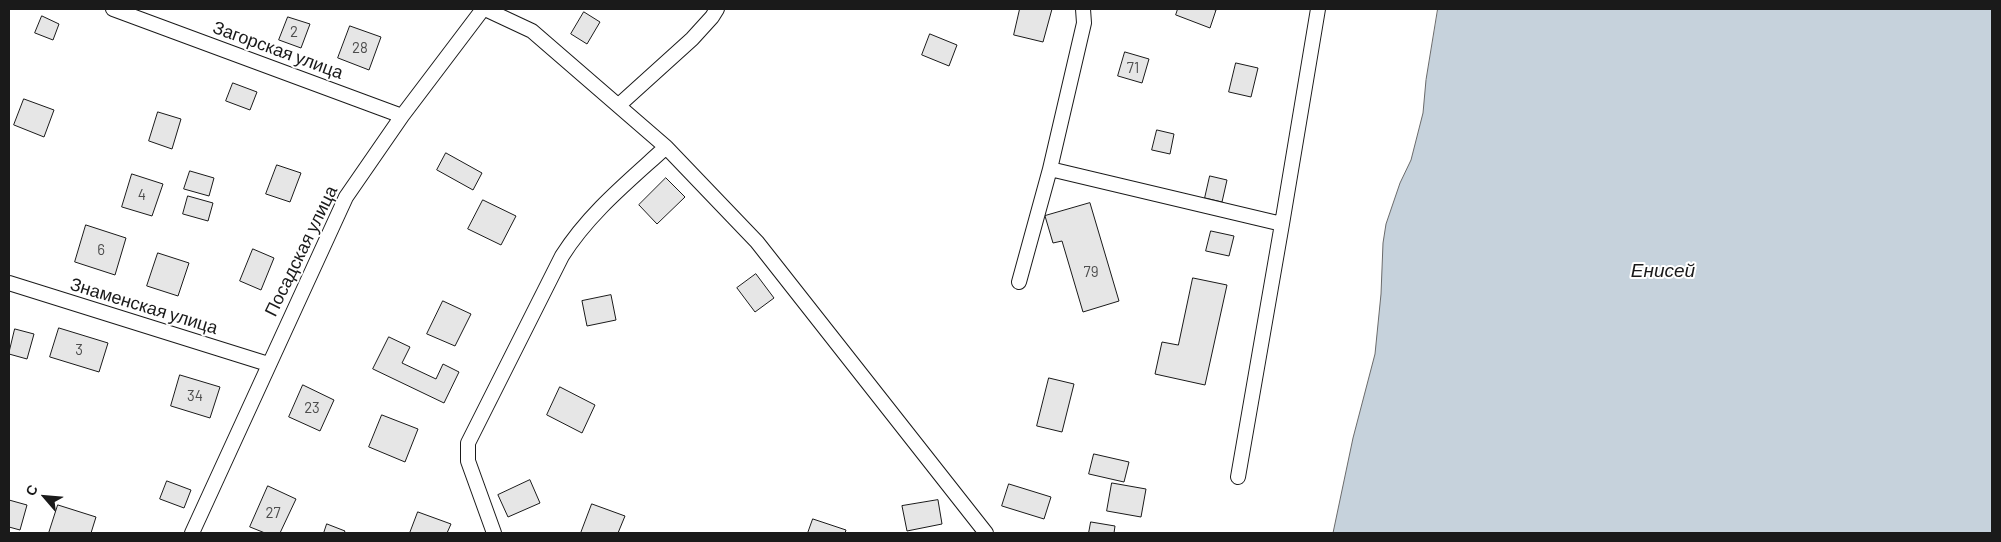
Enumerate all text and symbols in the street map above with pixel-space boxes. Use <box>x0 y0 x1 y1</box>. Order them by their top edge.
street label: Загорская улица <box>210 16 346 84</box>
house number: 2 <box>290 23 298 41</box>
house number: 28 <box>352 39 368 57</box>
house number: 71 <box>1127 59 1139 77</box>
street label: Посадская улица <box>260 182 342 320</box>
house number: 4 <box>138 186 146 204</box>
house number: 6 <box>97 241 105 259</box>
water label: Енисей <box>1631 260 1695 282</box>
house number: 79 <box>1084 263 1098 281</box>
street label: Знаменская улица <box>68 273 220 339</box>
house number: 3 <box>75 341 83 359</box>
house number: 34 <box>187 387 203 405</box>
house number: 23 <box>304 399 320 417</box>
north arrow <box>20 472 70 522</box>
text: С <box>21 482 41 498</box>
house number: 27 <box>265 504 281 522</box>

